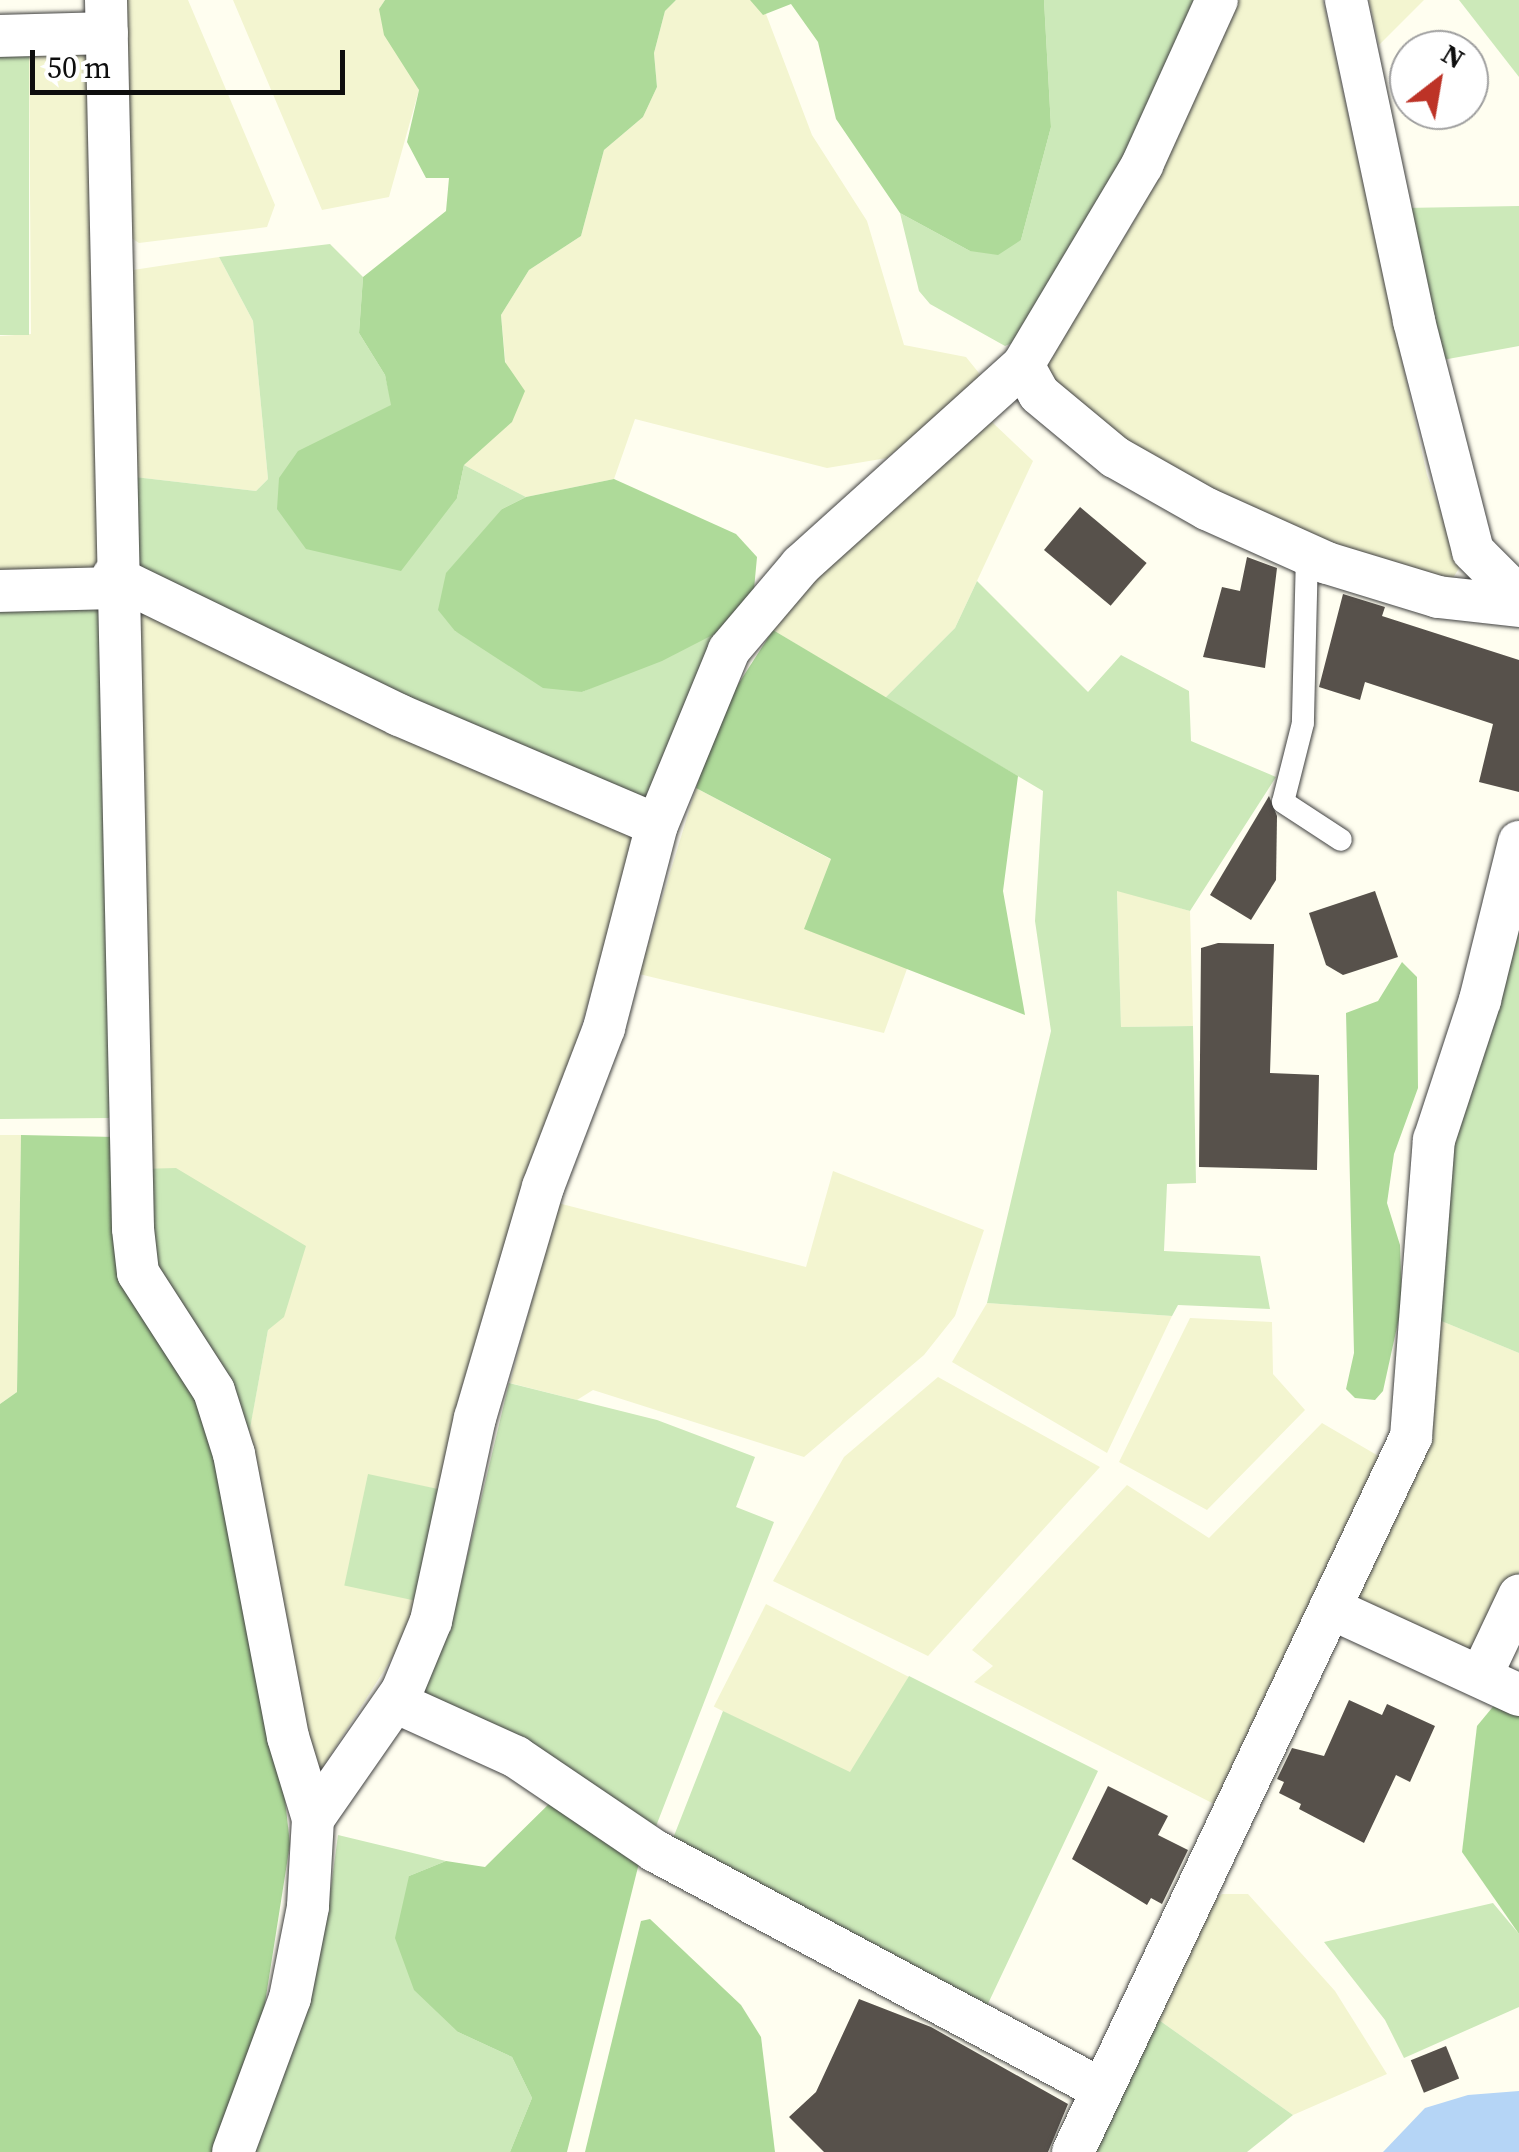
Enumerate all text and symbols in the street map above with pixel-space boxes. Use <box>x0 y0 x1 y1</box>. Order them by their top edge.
scale bar <box>35 30 350 92</box>
north arrow <box>1389 30 1489 130</box>
text: N <box>1435 34 1472 78</box>
text: 50 m <box>47 47 111 88</box>

